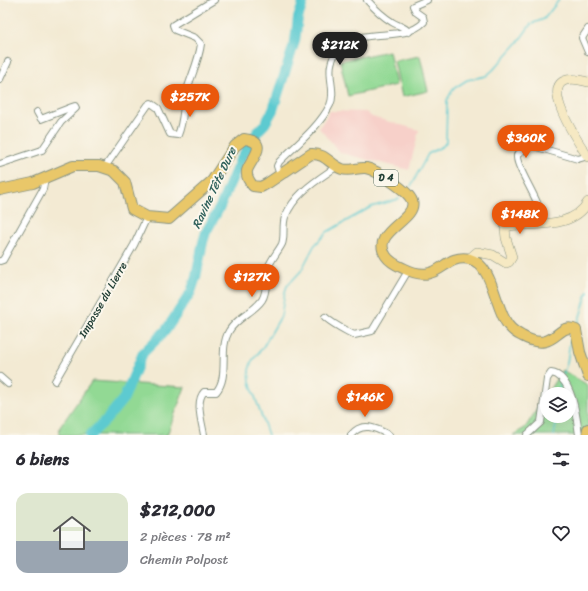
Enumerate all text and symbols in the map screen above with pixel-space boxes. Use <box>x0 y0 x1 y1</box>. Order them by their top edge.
pin: $212K <box>312 32 368 66</box>
text: $212K <box>321 33 359 56</box>
pin: $257K <box>162 84 218 118</box>
text: $257K <box>170 85 210 108</box>
pin: $360K <box>498 125 554 159</box>
text: $360K <box>506 126 546 149</box>
water label: Ravine Tête Dure <box>185 142 243 232</box>
road number: D 4 <box>374 170 398 186</box>
pin: $148K <box>492 201 548 235</box>
text: $148K <box>501 202 539 225</box>
street label: Impasse du Lierre <box>73 258 133 342</box>
pin: $127K <box>224 264 280 298</box>
text: $127K <box>233 265 271 288</box>
pin: $146K <box>337 384 393 418</box>
text: $146K <box>346 385 384 408</box>
map controls <box>540 387 576 423</box>
button: layers <box>540 387 576 423</box>
text: 6 biens <box>16 444 69 474</box>
icon: filters <box>550 448 572 470</box>
text: $212,000 <box>140 495 215 525</box>
icon: home <box>48 509 96 557</box>
icon: heart <box>550 522 572 544</box>
text: 2 pièces · 78 m² <box>140 525 231 548</box>
text: Chemin Polpost <box>140 548 228 571</box>

